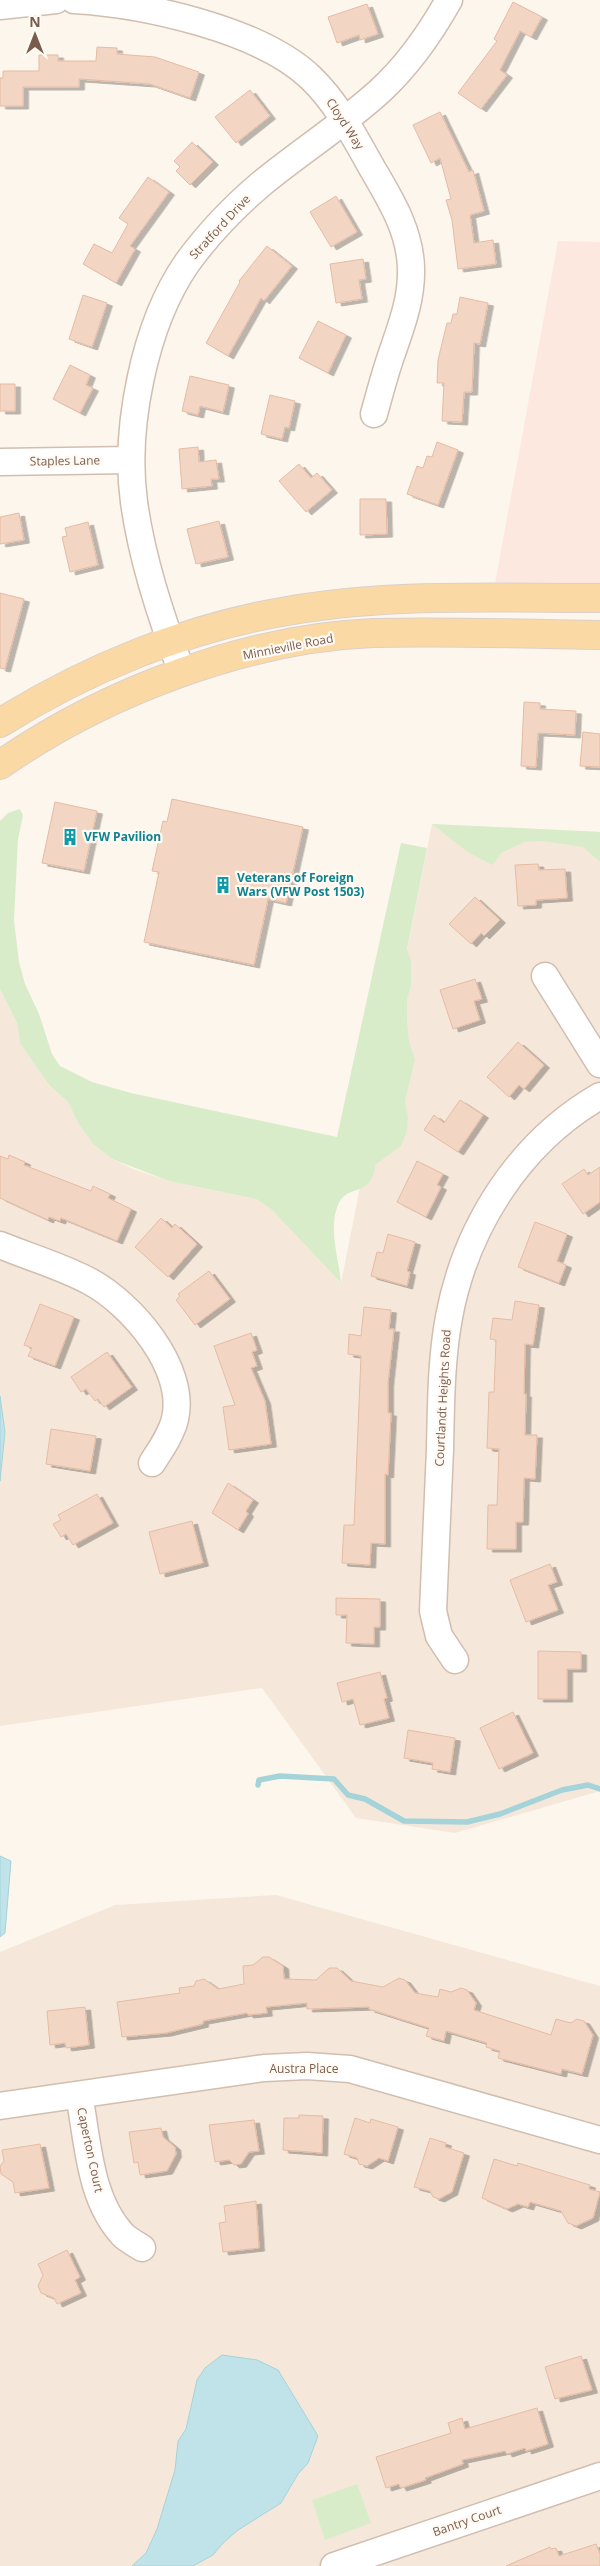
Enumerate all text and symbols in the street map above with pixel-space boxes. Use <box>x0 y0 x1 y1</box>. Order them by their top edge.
north arrow <box>10 10 60 60</box>
text: N <box>29 12 41 31</box>
street label: Cloyd Way <box>322 95 369 154</box>
street label: Stratford Drive <box>185 190 254 263</box>
street label: Staples Lane <box>30 451 101 470</box>
street label: Minnieville Road <box>241 629 335 664</box>
building icon: VFW Pavilion <box>60 827 80 847</box>
place label: VFW Pavilion <box>84 828 161 845</box>
place label: Veterans of Foreign Wars (VFW Post 1503) <box>237 869 364 900</box>
building icon: Veterans of Foreign Wars (VFW Post 1503) <box>213 875 233 895</box>
street label: Courtlandt Heights Road <box>430 1329 455 1467</box>
street label: Austra Place <box>269 2060 339 2077</box>
street label: Caperton Court <box>73 2106 108 2194</box>
street label: Bantry Court <box>430 2501 503 2540</box>

